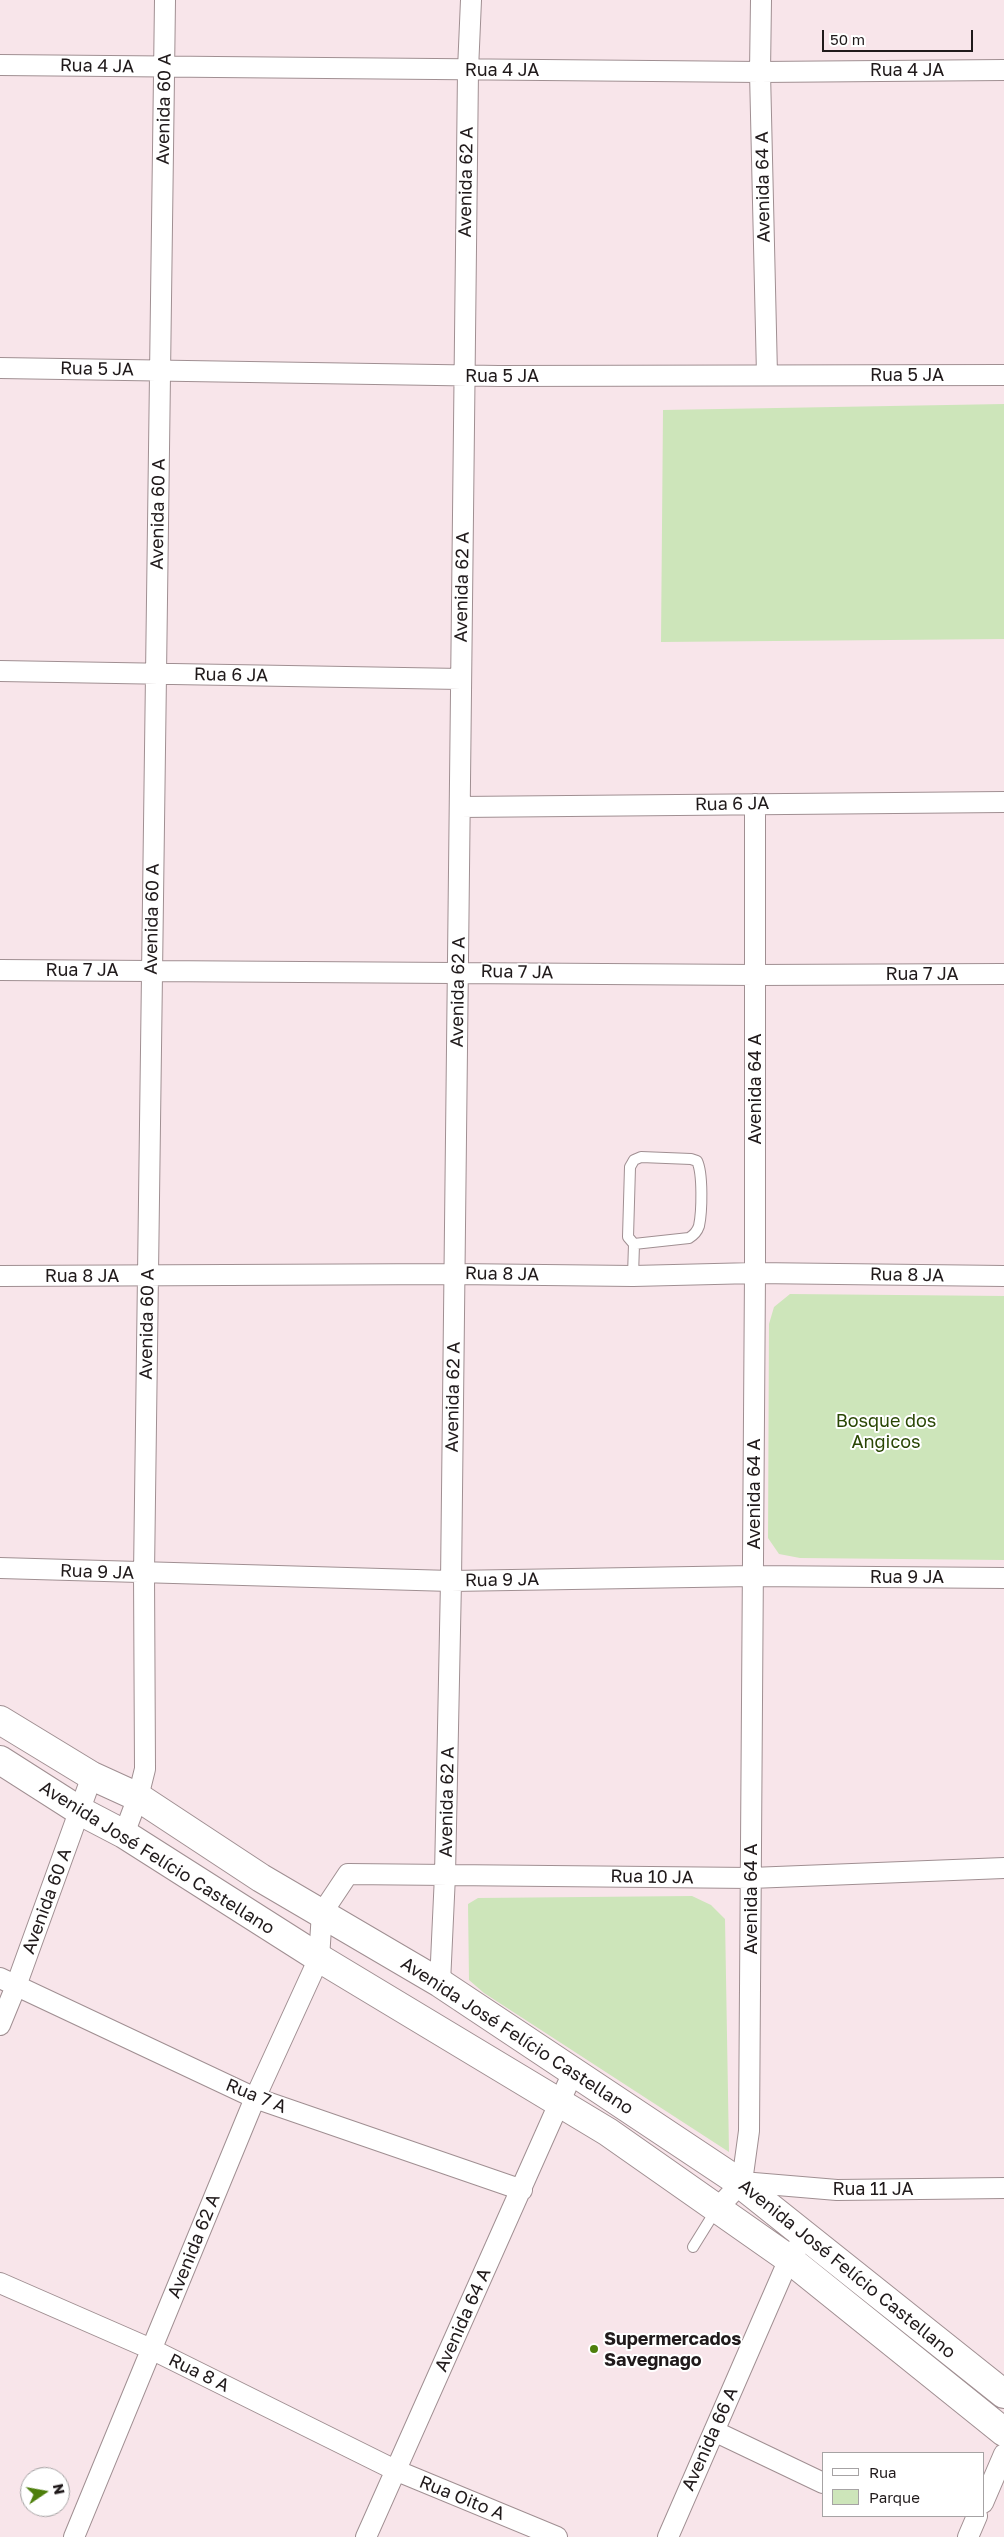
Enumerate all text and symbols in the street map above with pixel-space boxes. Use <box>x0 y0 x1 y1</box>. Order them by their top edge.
scale bar <box>824 20 975 52</box>
text: 50 m <box>830 30 865 48</box>
street label: Avenida 60 A <box>152 53 176 165</box>
street label: Rua 4 JA <box>60 55 134 77</box>
street label: Rua 4 JA <box>465 59 539 81</box>
street label: Rua 4 JA <box>870 59 944 81</box>
street label: Avenida 62 A <box>454 126 478 238</box>
street label: Avenida 64 A <box>751 131 775 243</box>
street label: Rua 5 JA <box>60 358 134 380</box>
street label: Rua 5 JA <box>870 364 944 386</box>
street label: Rua 5 JA <box>465 365 539 387</box>
street label: Avenida 60 A <box>146 458 170 570</box>
street label: Avenida 62 A <box>450 531 474 643</box>
street label: Rua 6 JA <box>194 664 268 686</box>
street label: Rua 6 JA <box>695 793 769 815</box>
street label: Avenida 60 A <box>140 863 164 975</box>
street label: Avenida 62 A <box>446 936 470 1048</box>
street label: Rua 7 JA <box>46 959 118 981</box>
street label: Rua 7 JA <box>480 961 554 983</box>
street label: Rua 7 JA <box>886 963 958 985</box>
street label: Avenida 64 A <box>744 1033 766 1145</box>
street label: Rua 8 JA <box>465 1263 539 1285</box>
street label: Rua 8 JA <box>870 1264 944 1286</box>
street label: Rua 8 JA <box>45 1265 119 1287</box>
street label: Avenida 60 A <box>135 1268 159 1380</box>
street label: Avenida 62 A <box>441 1341 465 1453</box>
park label: Bosque dos Angicos <box>836 1410 936 1452</box>
street label: Avenida 64 A <box>743 1438 765 1550</box>
street label: Rua 9 JA <box>59 1560 135 1584</box>
street label: Rua 9 JA <box>870 1566 944 1588</box>
street label: Rua 9 JA <box>465 1569 539 1591</box>
street label: Avenida 62 A <box>435 1746 459 1858</box>
street label: Avenida José Felício Castellano <box>36 1777 278 1939</box>
street label: Avenida 64 A <box>740 1843 762 1955</box>
street label: Avenida 60 A <box>18 1845 76 1957</box>
street label: Rua 10 JA <box>610 1865 694 1889</box>
street label: Avenida José Felício Castellano <box>397 1953 637 2119</box>
street label: Rua 7 A <box>222 2074 290 2118</box>
street label: Avenida José Felício Castellano <box>734 2175 960 2363</box>
street label: Rua 11 JA <box>833 2178 913 2200</box>
street label: Avenida 62 A <box>163 2191 225 2301</box>
street label: Avenida 64 A <box>431 2265 495 2375</box>
place label: Supermercados Savegnago <box>604 2328 741 2370</box>
marker: Supermercados Savegnago <box>588 2343 600 2355</box>
street label: Rua 8 A <box>165 2349 233 2397</box>
street label: Avenida 66 A <box>678 2384 742 2494</box>
legend <box>822 2452 984 2517</box>
text: Rua <box>869 2463 896 2481</box>
north arrow <box>20 2467 70 2517</box>
street label: Rua Oito A <box>416 2471 508 2525</box>
text: N <box>50 2482 69 2496</box>
text: Parque <box>869 2488 920 2506</box>

